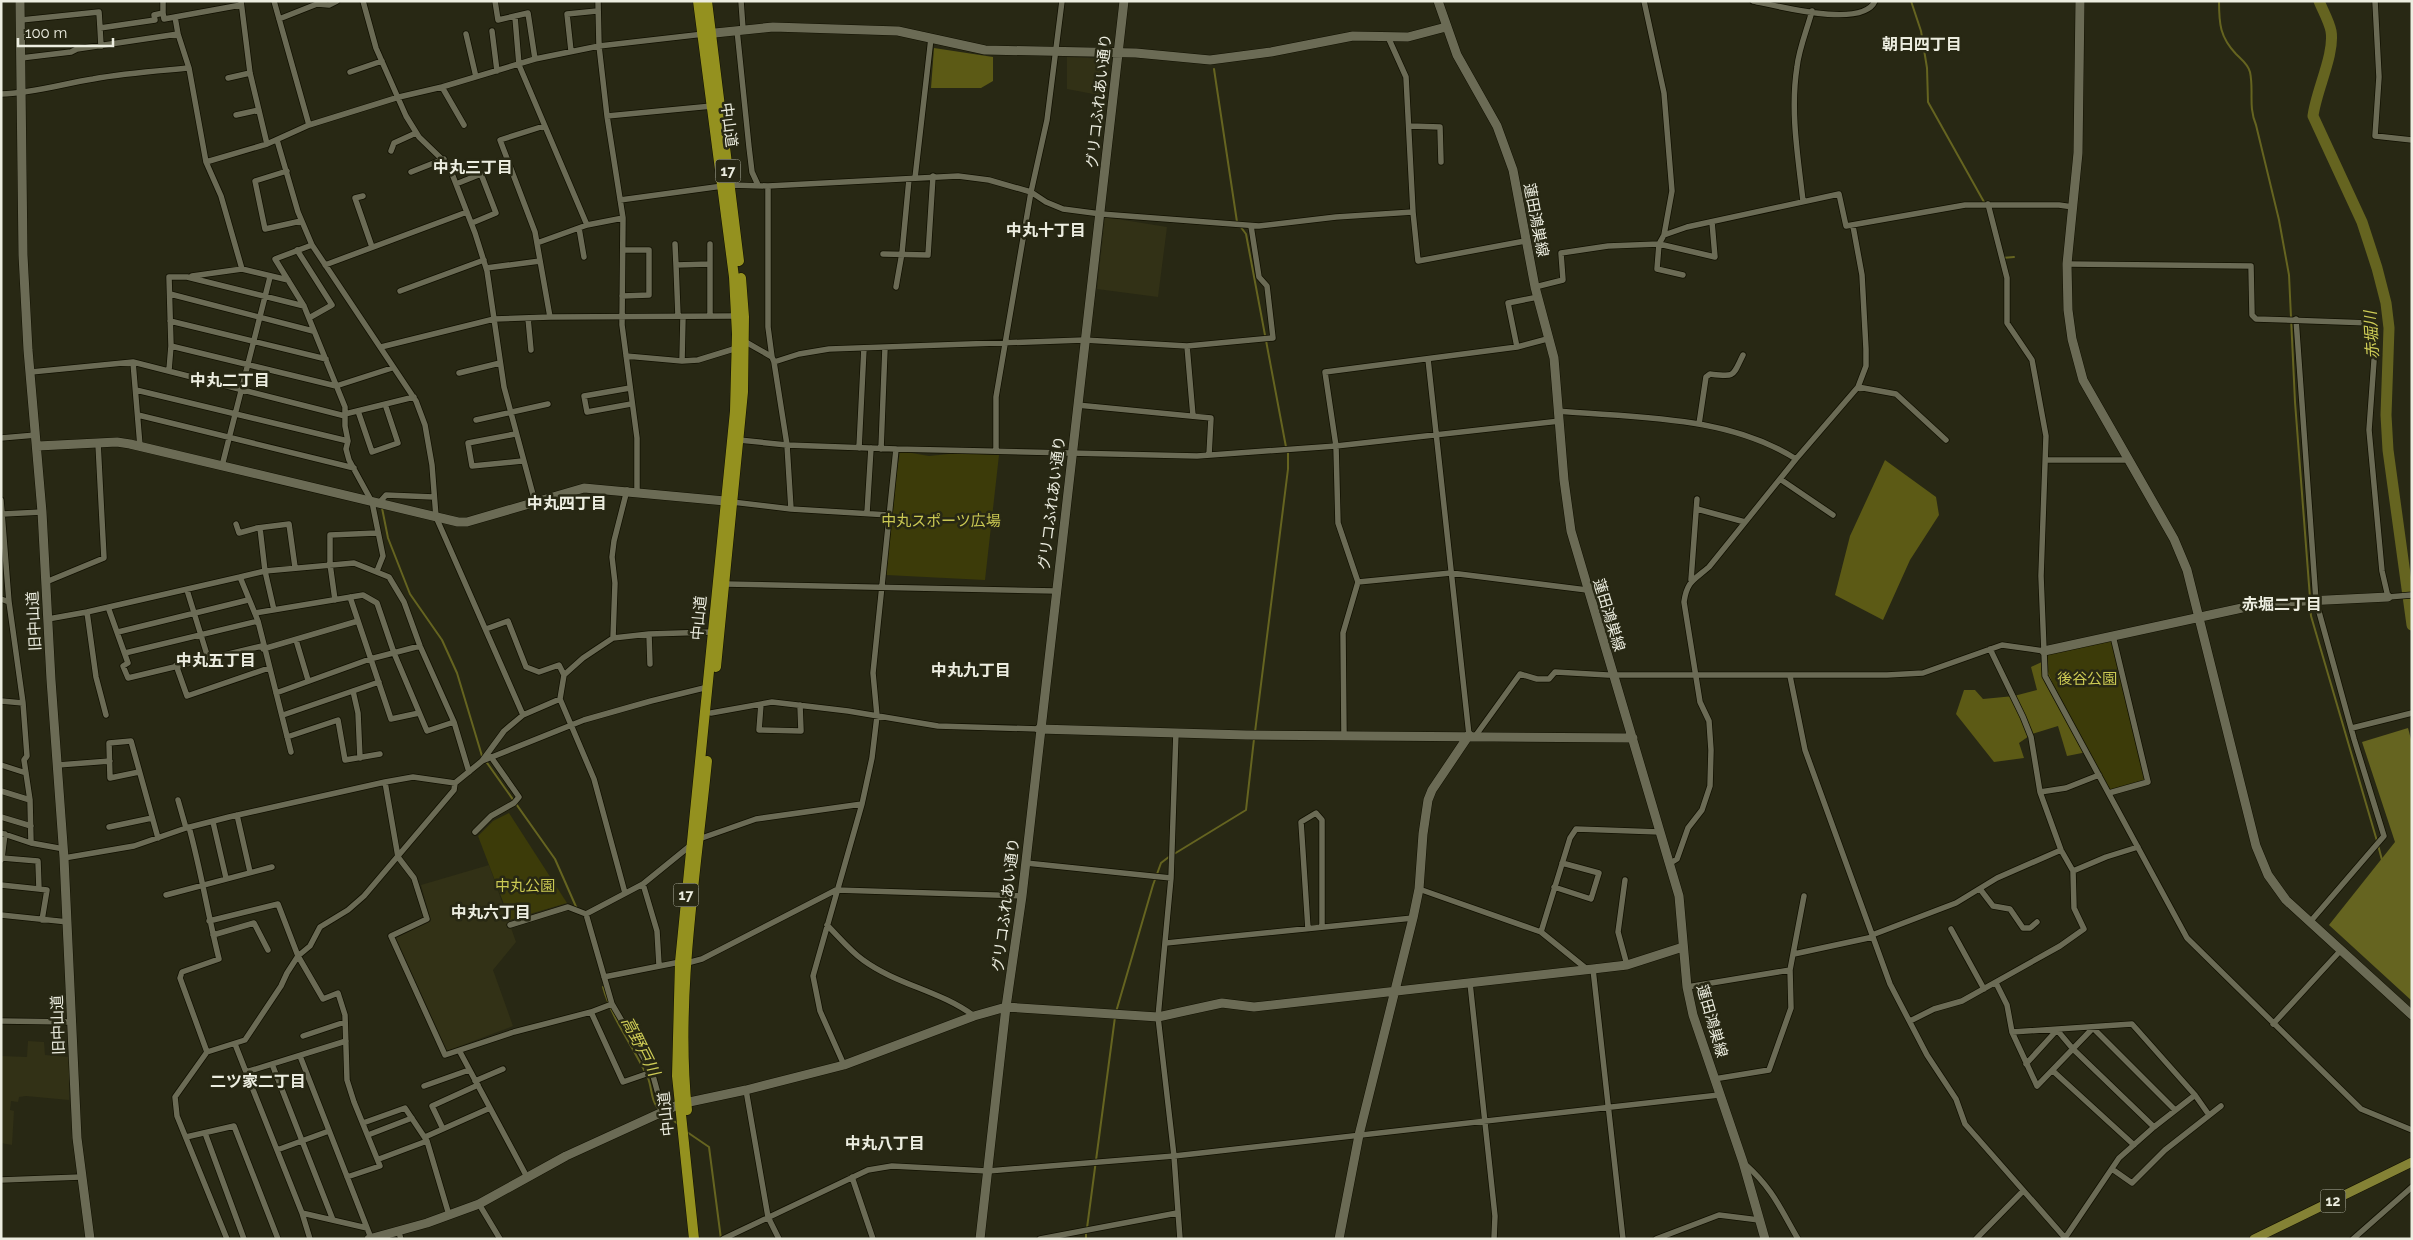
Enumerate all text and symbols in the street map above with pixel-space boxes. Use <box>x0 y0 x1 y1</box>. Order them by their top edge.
scale bar <box>18 15 112 47</box>
text: 100 m <box>25 24 67 42</box>
street label: グリコふれあい通り <box>1083 33 1115 169</box>
district label: 朝日四丁目 <box>1882 35 1962 54</box>
street label: 中山道 <box>717 102 741 148</box>
district label: 中丸三丁目 <box>433 158 513 177</box>
road number: 17 <box>716 160 740 182</box>
street label: 蓮田鴻巣線 <box>1520 181 1552 259</box>
district label: 中丸十丁目 <box>1006 221 1086 240</box>
water label: 赤堀川 <box>2361 309 2382 359</box>
district label: 中丸二丁目 <box>190 371 270 390</box>
street label: グリコふれあい通り <box>1035 435 1069 571</box>
district label: 中丸四丁目 <box>527 494 607 513</box>
park label: 中丸スポーツ広場 <box>881 512 1001 530</box>
street label: 蓮田鴻巣線 <box>1589 576 1629 654</box>
street label: 旧中山道 <box>23 591 45 651</box>
street label: 中山道 <box>688 595 710 641</box>
district label: 赤堀二丁目 <box>2242 595 2322 614</box>
district label: 中丸五丁目 <box>176 651 256 670</box>
district label: 中丸九丁目 <box>931 661 1011 680</box>
park label: 後谷公園 <box>2057 670 2117 688</box>
street label: グリコふれあい通り <box>989 837 1023 973</box>
park label: 中丸公園 <box>495 877 555 895</box>
road number: 17 <box>674 884 698 906</box>
district label: 中丸六丁目 <box>451 903 531 922</box>
street label: 蓮田鴻巣線 <box>1693 982 1731 1060</box>
street label: 旧中山道 <box>48 995 68 1055</box>
water label: 高野戸川 <box>618 1013 664 1081</box>
district label: 二ツ家二丁目 <box>210 1072 306 1091</box>
street label: 中山道 <box>655 1091 677 1137</box>
district label: 中丸八丁目 <box>845 1134 925 1153</box>
road number: 12 <box>2320 1190 2346 1212</box>

